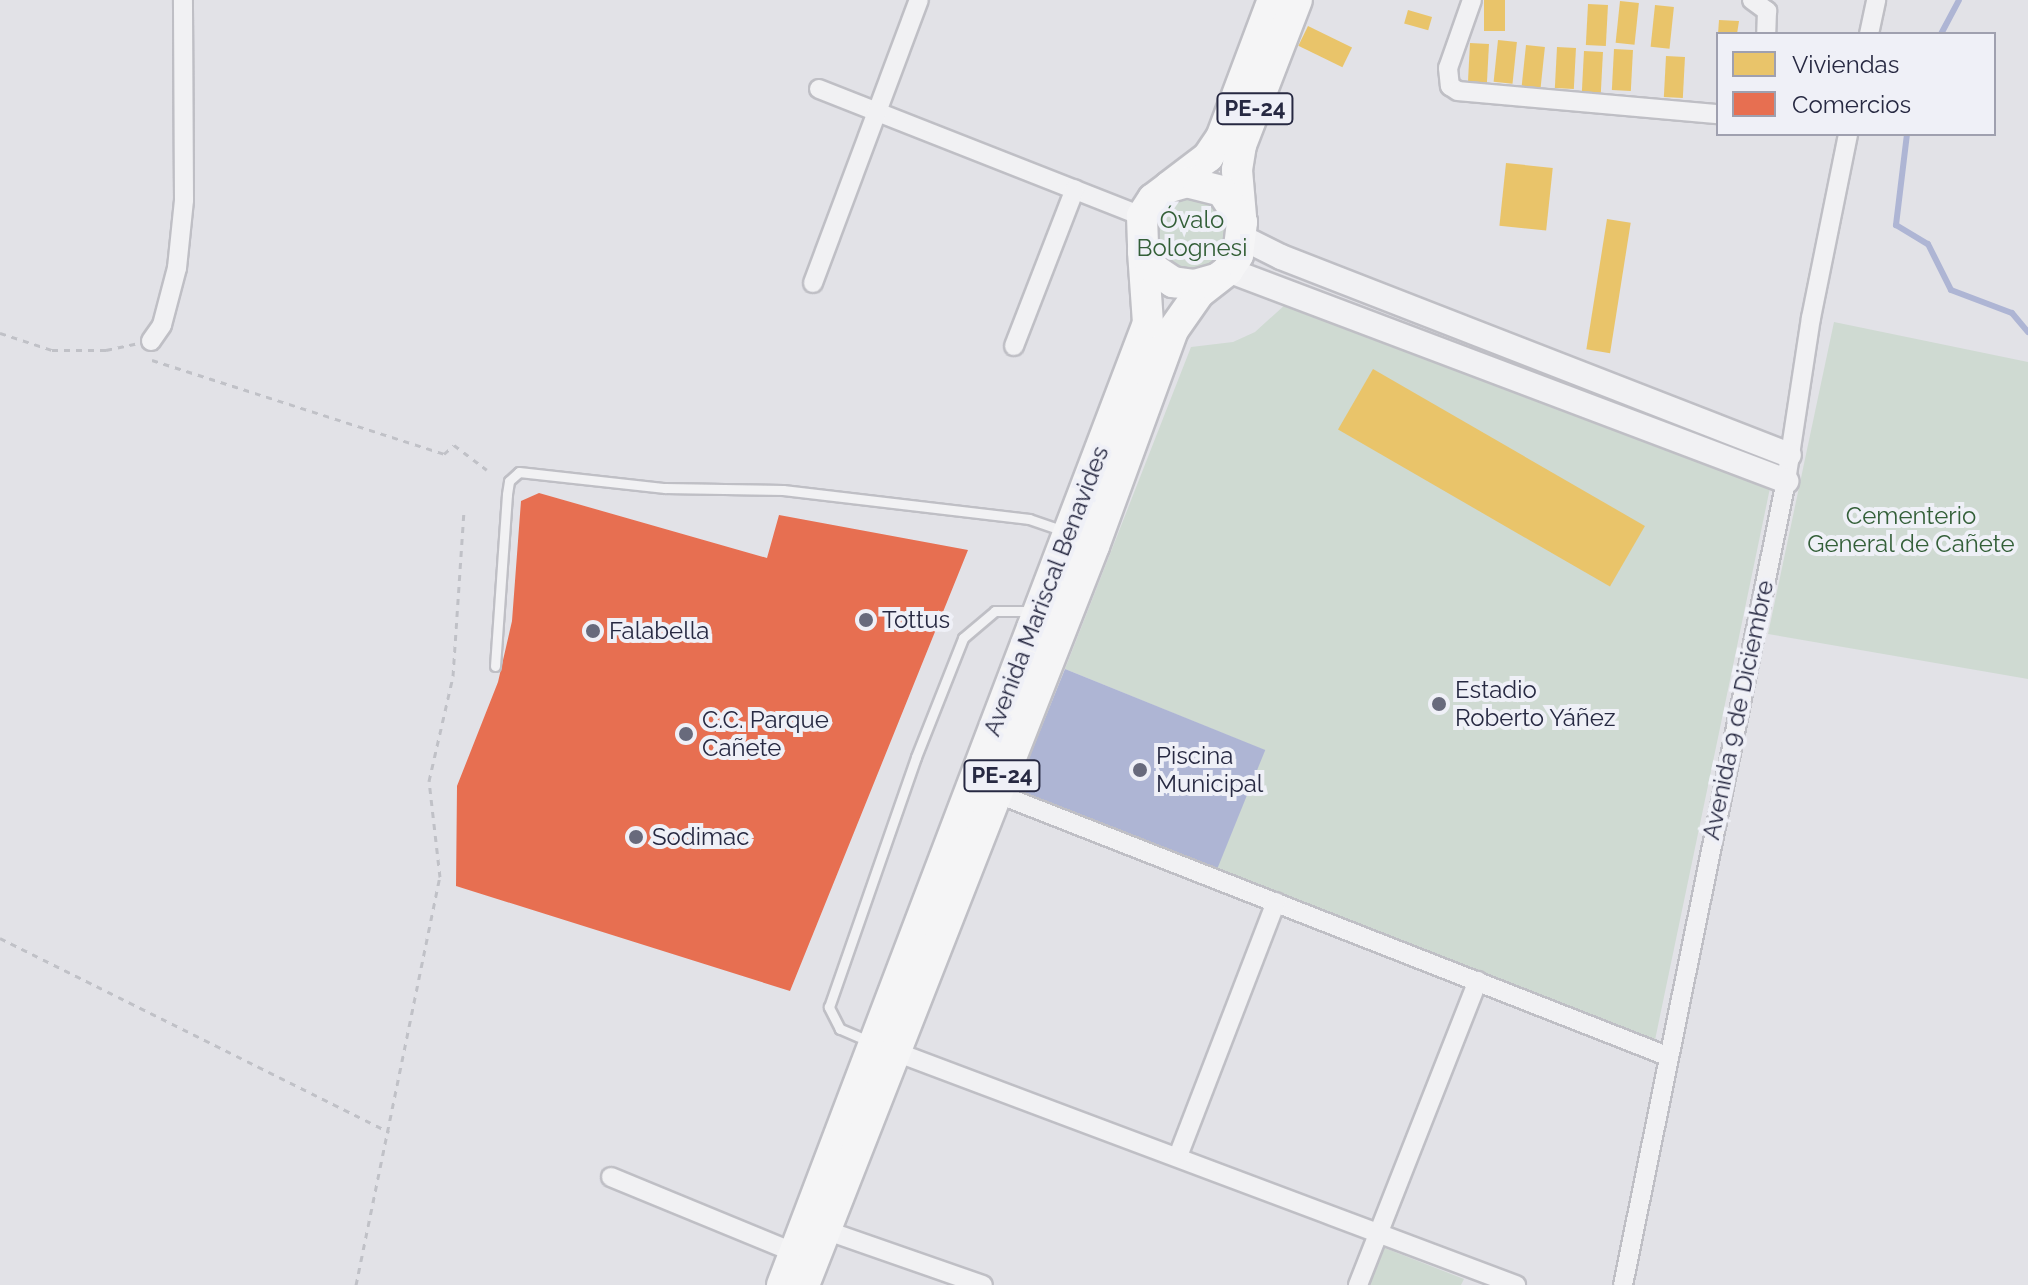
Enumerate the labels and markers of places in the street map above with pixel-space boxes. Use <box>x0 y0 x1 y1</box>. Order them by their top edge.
place label: Tottus <box>882 606 950 634</box>
marker: Tottus <box>857 611 875 629</box>
place label: Falabella <box>609 617 709 645</box>
marker: Falabella <box>584 622 602 640</box>
place label: Estadio Roberto Yáñez <box>1455 676 1616 732</box>
marker: Estadio Roberto Yáñez <box>1430 695 1448 713</box>
place label: C.C. Parque Cañete <box>702 706 829 762</box>
marker: C.C. Parque Cañete <box>677 725 695 743</box>
place label: Piscina Municipal <box>1156 742 1263 798</box>
marker: Piscina Municipal <box>1131 761 1149 779</box>
place label: Sodimac <box>652 823 749 851</box>
marker: Sodimac <box>627 828 645 846</box>

